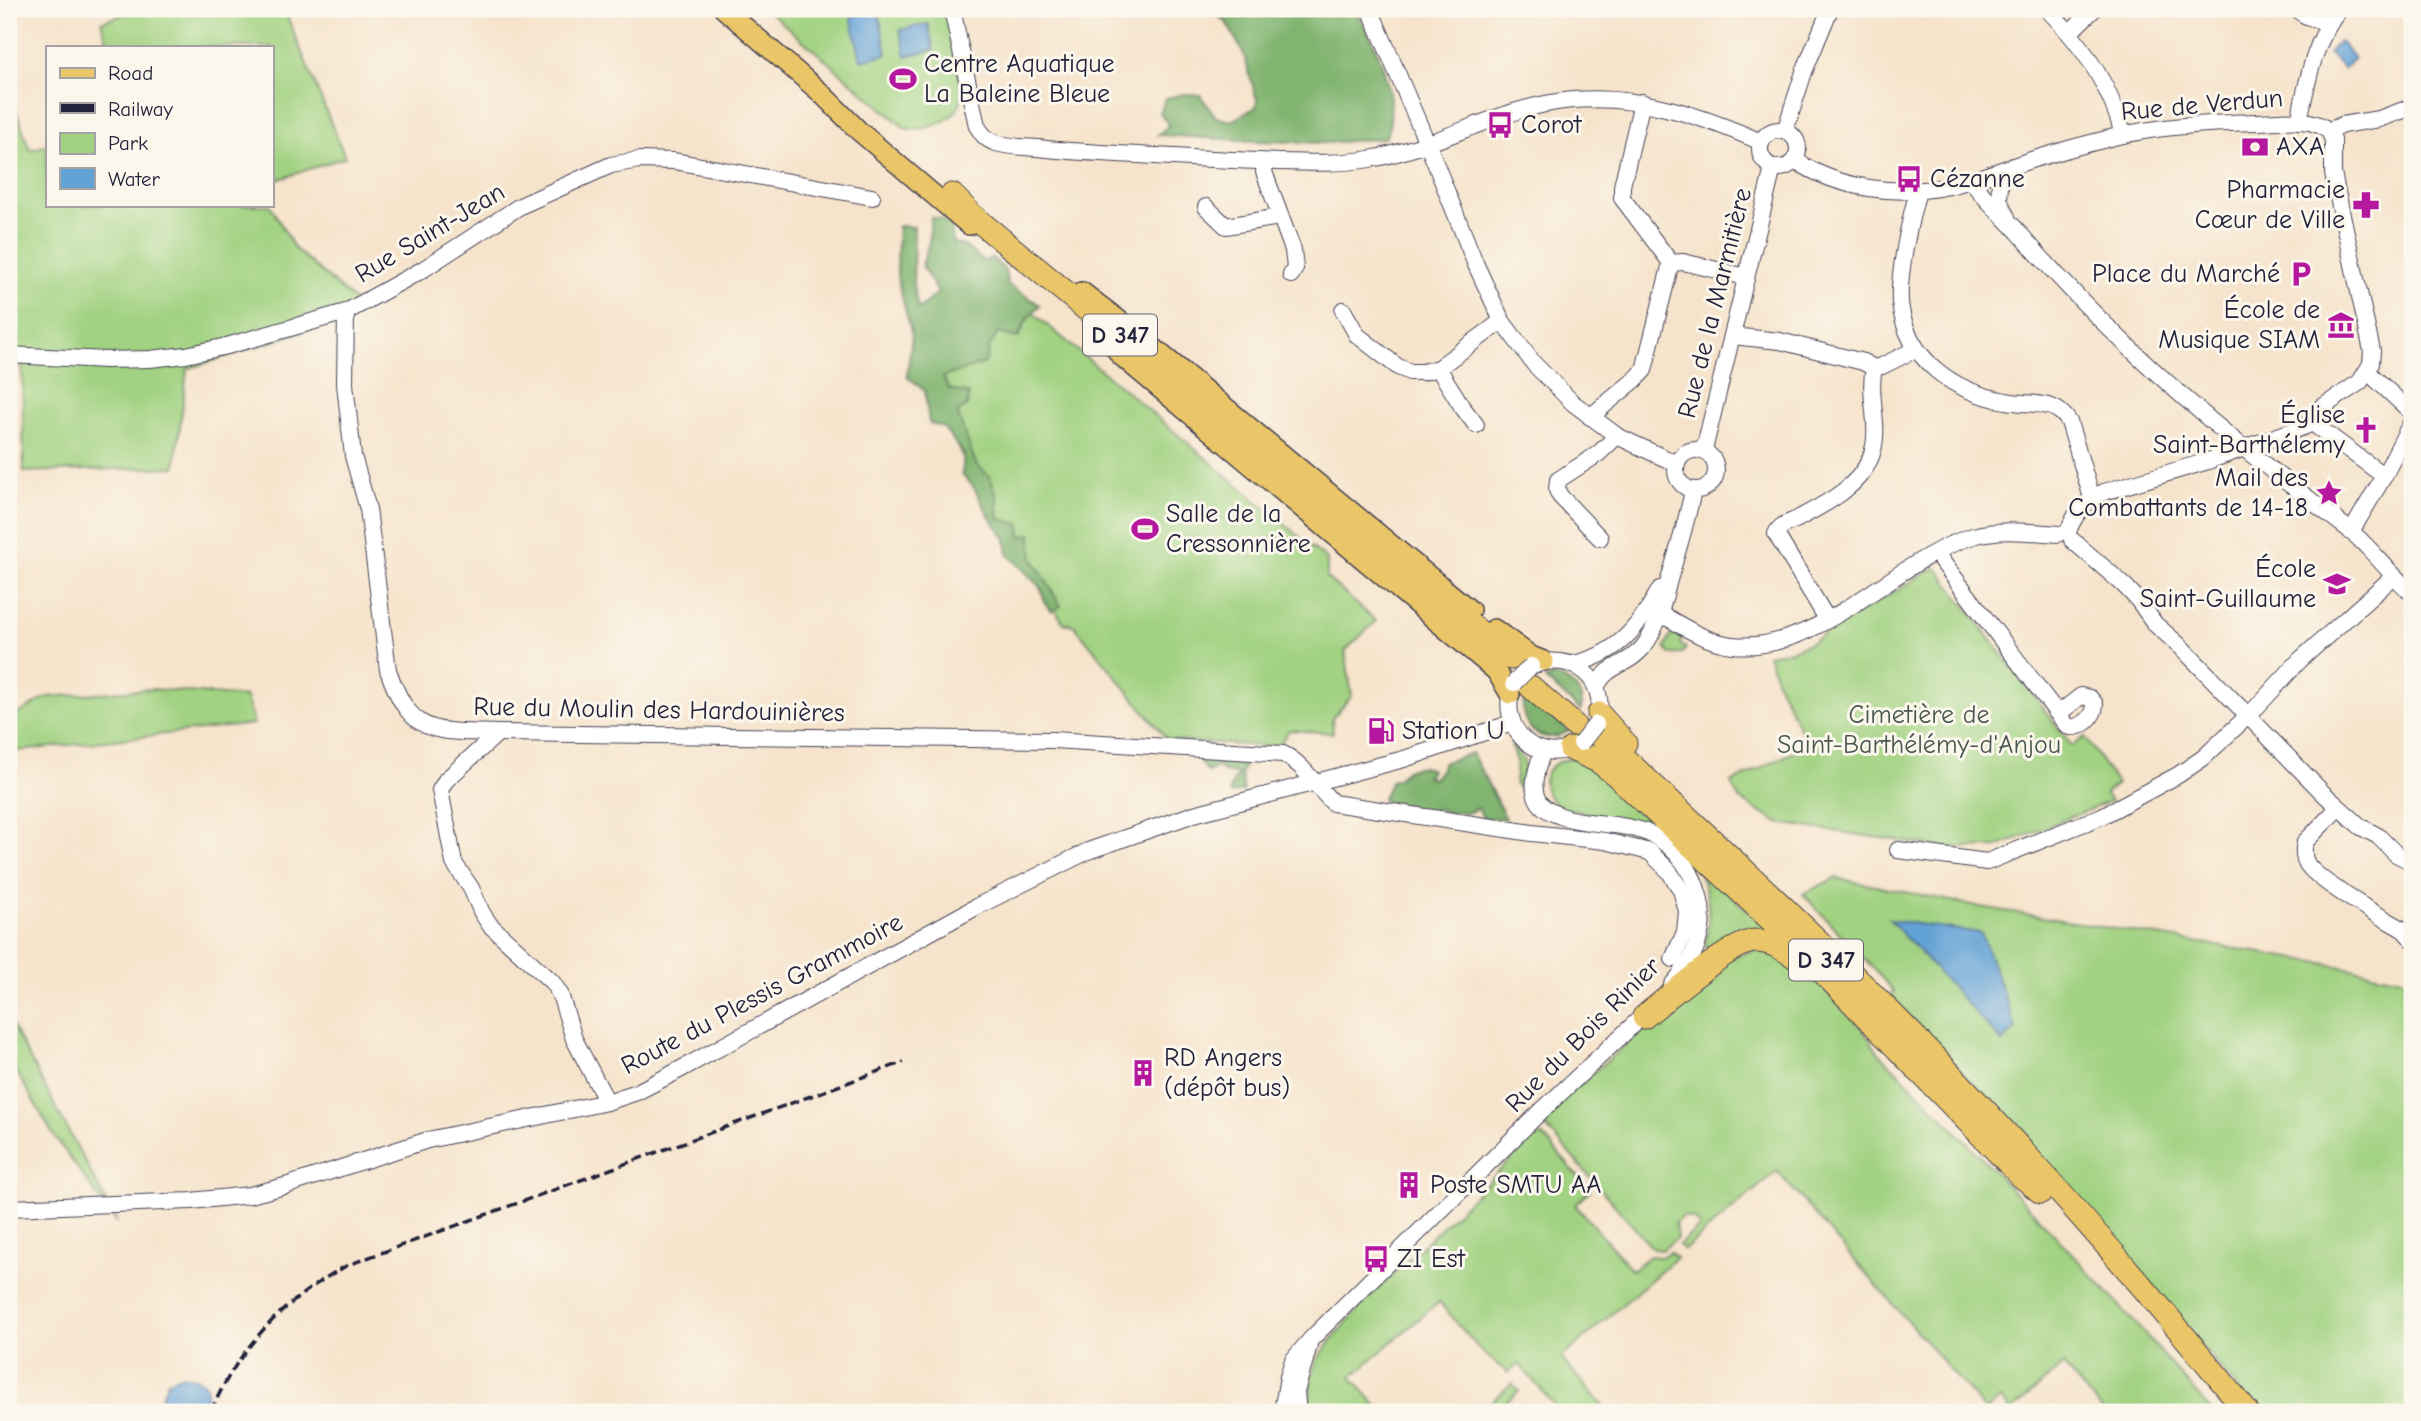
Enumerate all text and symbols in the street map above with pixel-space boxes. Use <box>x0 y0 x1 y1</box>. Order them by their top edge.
legend <box>46 46 273 206</box>
place label: Centre Aquatique La Baleine Bleue <box>924 49 1115 109</box>
text: Road <box>108 61 153 85</box>
sports icon: Centre Aquatique La Baleine Bleue <box>888 64 918 94</box>
street label: Rue de Verdun <box>2120 83 2284 127</box>
text: Railway <box>108 97 173 121</box>
bus stop icon: Corot <box>1485 110 1515 140</box>
place label: Corot <box>1521 110 1583 140</box>
text: Park <box>108 131 148 155</box>
bank icon: AXA <box>2240 132 2270 162</box>
place label: AXA <box>2276 132 2324 162</box>
bus stop icon: Cézanne <box>1894 164 1924 194</box>
place label: Cézanne <box>1930 164 2025 194</box>
text: Water <box>108 167 161 191</box>
place label: Pharmacie Cœur de Ville <box>2195 175 2345 235</box>
street label: Rue Saint-Jean <box>350 177 510 289</box>
street label: Rue de la Marmitière <box>1672 185 1758 421</box>
pharmacy icon: Pharmacie Cœur de Ville <box>2351 190 2381 220</box>
place label: Place du Marché <box>2092 259 2280 289</box>
parking icon: Place du Marché <box>2286 259 2316 289</box>
place label: École de Musique SIAM <box>2158 294 2320 355</box>
museum icon: École de Musique SIAM <box>2326 310 2356 340</box>
road number: D 347 <box>1083 314 1157 356</box>
place label: Église Saint-Barthélemy <box>2153 399 2345 460</box>
church icon: Église Saint-Barthélemy <box>2351 415 2381 445</box>
place label: Mail des Combattants de 14-18 <box>2068 463 2308 523</box>
place icon: Mail des Combattants de 14-18 <box>2314 478 2344 508</box>
place label: Salle de la Cressonnière <box>1166 499 1311 559</box>
sports icon: Salle de la Cressonnière <box>1130 514 1160 544</box>
place label: École Saint-Guillaume <box>2140 553 2316 614</box>
school or university icon: École Saint-Guillaume <box>2322 569 2352 599</box>
street label: Rue du Moulin des Hardouinières <box>473 692 845 728</box>
park label: Cimetière de Saint-Barthélémy-d'Anjou <box>1777 700 2061 760</box>
fuel station icon: Station U <box>1366 716 1396 746</box>
place label: Station U <box>1402 716 1505 746</box>
street label: Route du Plessis Grammoire <box>616 907 908 1081</box>
road number: D 347 <box>1789 940 1863 980</box>
street label: Rue du Bois Rinier <box>1499 951 1667 1119</box>
place label: RD Angers (dépôt bus) <box>1164 1043 1290 1103</box>
building icon: RD Angers (dépôt bus) <box>1128 1058 1158 1088</box>
building icon: Poste SMTU AA <box>1394 1170 1424 1200</box>
place label: Poste SMTU AA <box>1430 1170 1601 1200</box>
bus stop icon: ZI Est <box>1361 1244 1391 1274</box>
place label: ZI Est <box>1397 1244 1467 1274</box>

